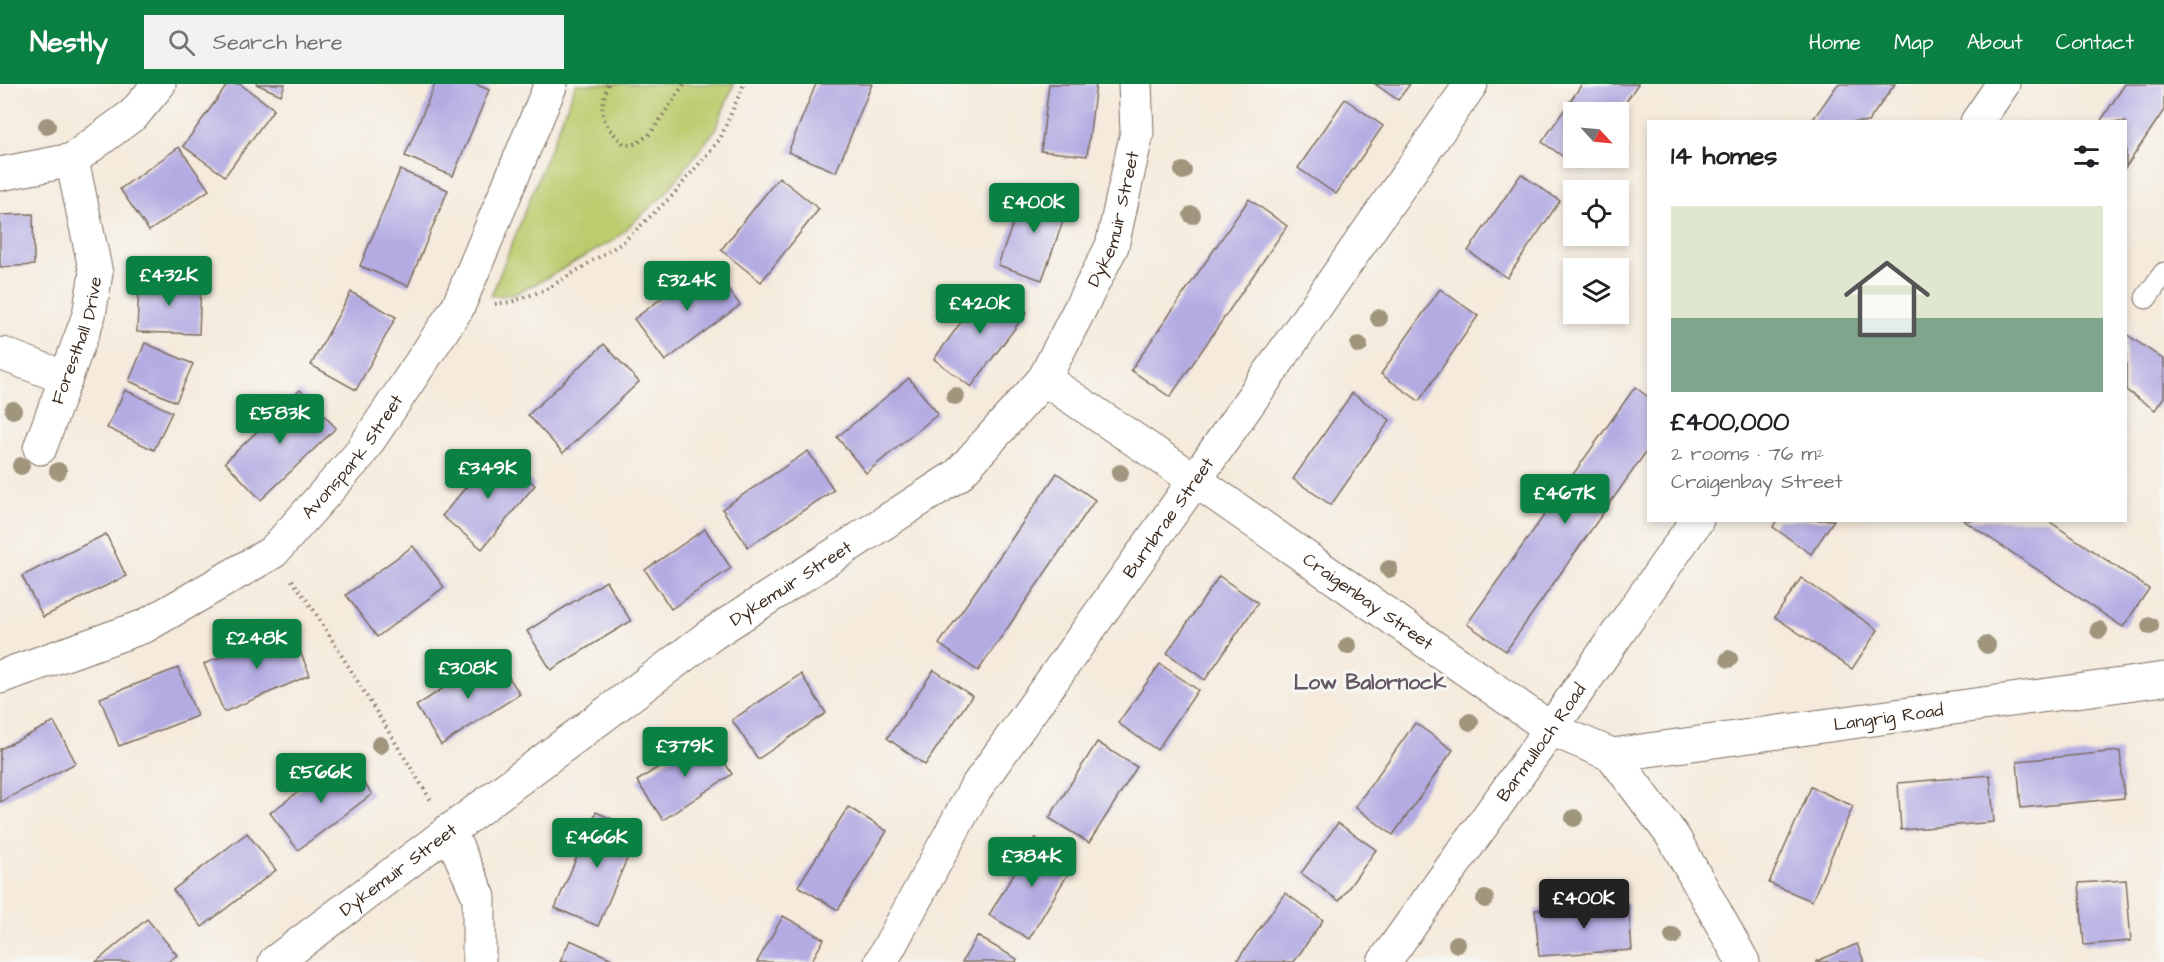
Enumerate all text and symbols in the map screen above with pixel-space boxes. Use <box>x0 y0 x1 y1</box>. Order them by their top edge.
search box <box>144 15 564 69</box>
text: Nestly <box>30 23 108 62</box>
icon: search <box>165 26 198 59</box>
text: Search here <box>213 27 343 58</box>
text: Home <box>1809 28 1861 57</box>
text: Map <box>1894 28 1934 57</box>
text: About <box>1967 28 2023 57</box>
text: Contact <box>2056 28 2134 57</box>
north arrow <box>1563 102 1629 168</box>
map controls <box>1563 102 1629 324</box>
text: 14 homes <box>1671 138 1777 174</box>
icon: filters <box>2070 140 2103 173</box>
street label: Dykemuir Street <box>1081 148 1146 291</box>
button: locate <box>1563 180 1629 246</box>
pin: £400K <box>992 183 1076 234</box>
text: £400K <box>1003 188 1065 216</box>
icon: home <box>1833 245 1941 353</box>
pin: £432K <box>127 256 211 307</box>
button: layers <box>1563 258 1629 324</box>
text: £432K <box>140 261 198 289</box>
pin: £324K <box>645 261 729 312</box>
text: £324K <box>658 266 716 294</box>
street label: Foresthall Drive <box>45 275 108 408</box>
pin: £420K <box>938 284 1022 335</box>
text: £420K <box>950 289 1010 317</box>
street label: Avonspark Street <box>296 389 410 524</box>
pin: £583K <box>238 394 322 445</box>
text: £583K <box>250 399 310 427</box>
text: £400,000 <box>1671 404 1789 440</box>
text: 2 rooms · 76 m² <box>1671 440 1824 468</box>
pin: £349K <box>446 449 530 500</box>
street label: Burnbrae Street <box>1117 452 1220 583</box>
text: £349K <box>459 454 517 482</box>
text: Craigenbay Street <box>1671 468 1843 496</box>
pin: £467K <box>1523 474 1607 525</box>
text: £467K <box>1534 479 1596 507</box>
street label: Dykemuir Street <box>725 534 857 632</box>
street label: Craigenbay Street <box>1297 547 1439 656</box>
pin: £248K <box>215 619 299 670</box>
text: £248K <box>227 624 287 652</box>
pin: £308K <box>426 649 510 700</box>
text: £308K <box>439 654 497 682</box>
district label: Low Balornock <box>1294 668 1446 697</box>
street label: Barmulloch Road <box>1491 678 1592 807</box>
street label: Langrig Road <box>1832 698 1945 737</box>
pin: £379K <box>643 727 727 778</box>
text: £379K <box>657 732 713 760</box>
pin: £566K <box>279 753 363 804</box>
text: £566K <box>290 758 352 786</box>
street label: Dykemuir Street <box>335 817 463 922</box>
pin: £466K <box>555 818 639 869</box>
text: £466K <box>566 823 628 851</box>
pin: £384K <box>990 837 1074 888</box>
text: £384K <box>1002 842 1062 870</box>
pin: £400K <box>1542 879 1626 930</box>
text: £400K <box>1553 884 1615 912</box>

